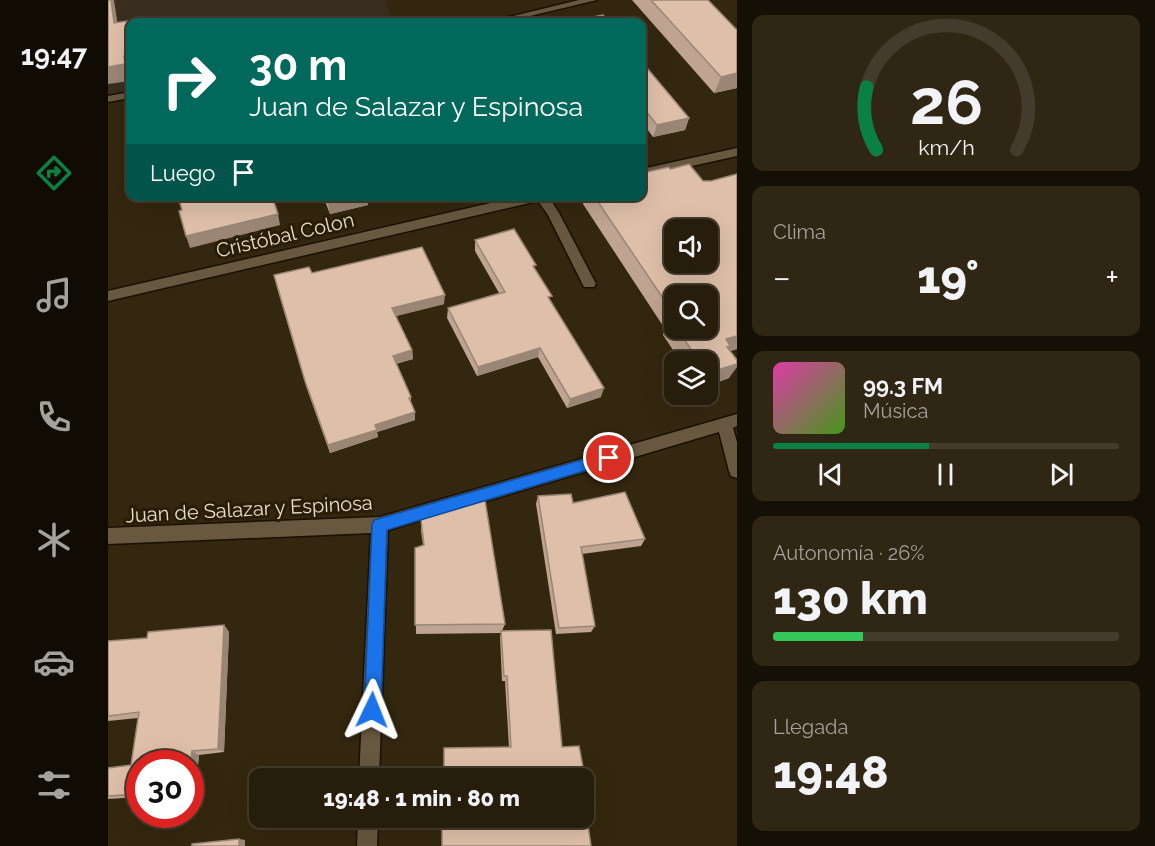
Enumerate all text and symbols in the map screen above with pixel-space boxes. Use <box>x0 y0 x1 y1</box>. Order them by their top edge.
text: 19:47 <box>21 40 87 71</box>
text: 30 m <box>249 41 347 90</box>
icon: right <box>150 42 228 120</box>
text: 26 <box>909 65 983 139</box>
text: Juan de Salazar y Espinosa <box>249 91 583 122</box>
text: km/h <box>918 135 974 160</box>
icon: directions <box>33 152 75 194</box>
icon: arrive <box>227 156 260 189</box>
text: Luego <box>150 160 215 186</box>
street label: Cristóbal Colon <box>214 207 356 263</box>
map controls <box>664 219 718 405</box>
button: sound <box>664 219 718 273</box>
text: Clima <box>773 220 826 244</box>
text: 19° <box>917 251 979 304</box>
text: − <box>773 258 791 297</box>
text: + <box>1105 258 1119 297</box>
icon: music <box>33 274 75 316</box>
button: search <box>664 285 718 339</box>
button: layers <box>664 351 718 405</box>
text: 99.3 FM <box>863 373 943 399</box>
icon: phone <box>33 396 75 438</box>
text: Música <box>863 399 928 423</box>
pin <box>583 432 634 483</box>
icon: arrive <box>592 441 625 474</box>
icon: previous <box>814 458 847 491</box>
icon: pause <box>929 458 962 491</box>
icon: next <box>1045 458 1078 491</box>
street label: Juan de Salazar y Espinosa <box>125 491 373 527</box>
icon: climate <box>33 519 75 561</box>
text: Autonomía · 26% <box>773 541 925 565</box>
text: 130 km <box>773 572 928 625</box>
icon: car <box>33 641 75 683</box>
position arrow <box>340 678 404 742</box>
text: Llegada <box>773 715 848 739</box>
text: 19:48 <box>773 746 888 799</box>
speed limit sign: 30 <box>126 750 204 828</box>
icon: filters <box>33 764 75 806</box>
text: 19:48 · 1 min · 80 m <box>323 785 520 811</box>

